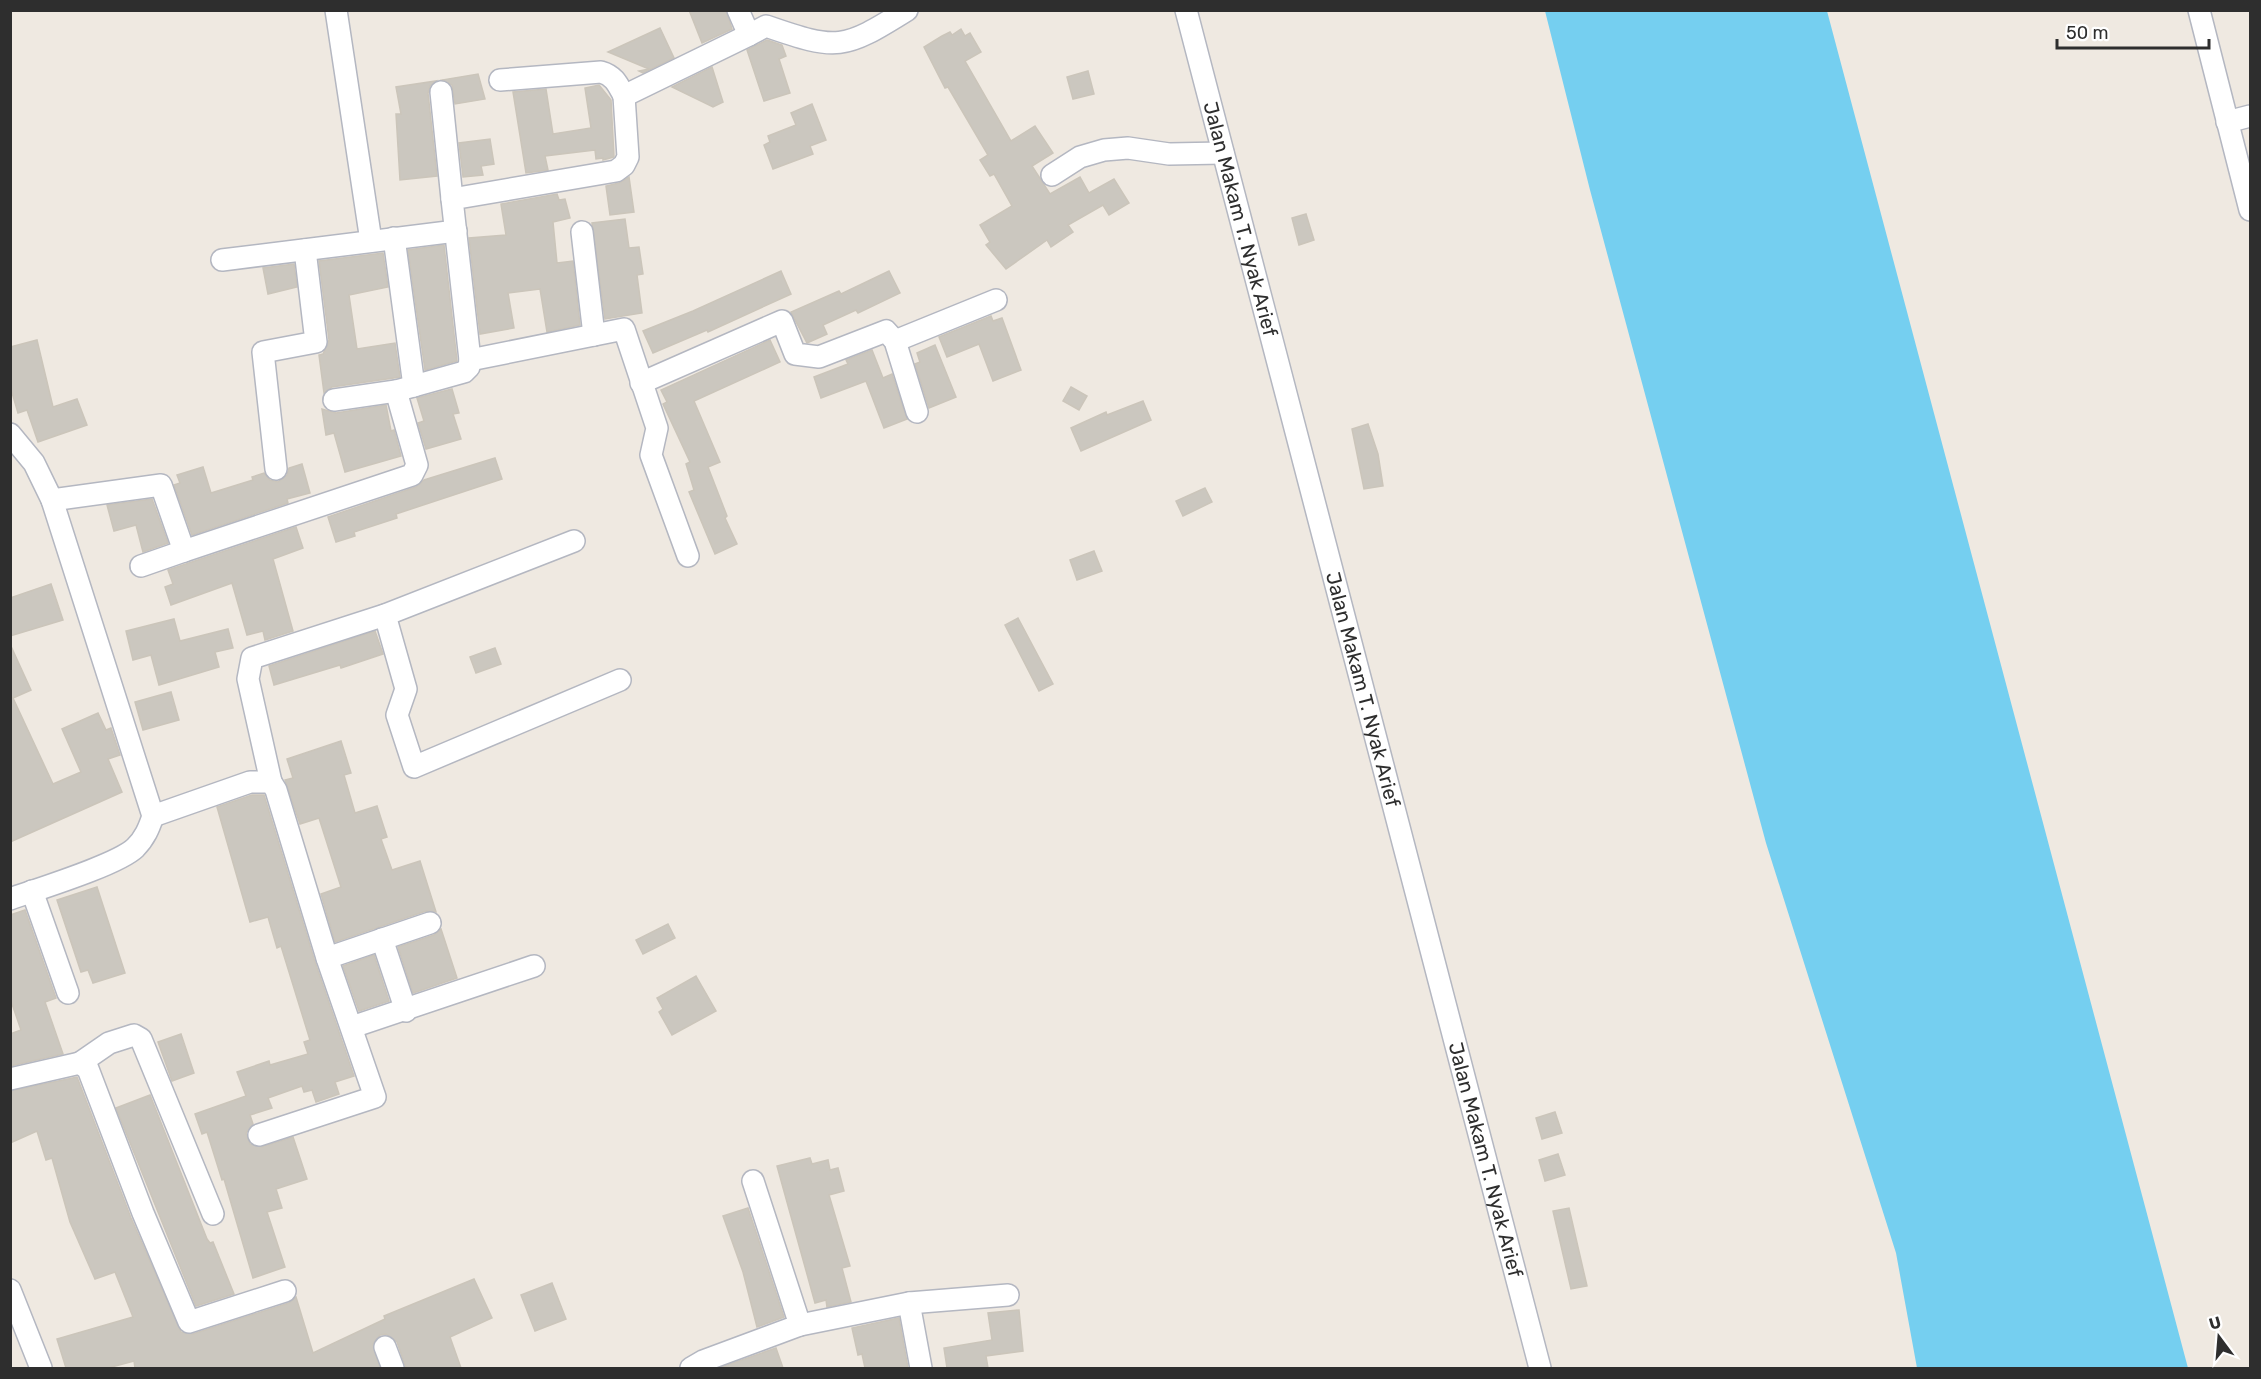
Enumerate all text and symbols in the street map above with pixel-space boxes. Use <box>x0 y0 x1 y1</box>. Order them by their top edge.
scale bar <box>2057 12 2208 50</box>
text: 50 m <box>2066 22 2109 44</box>
street label: Jalan Makam T. Nyak Arief <box>1198 99 1283 339</box>
street label: Jalan Makam T. Nyak Arief <box>1321 569 1405 810</box>
street label: Jalan Makam T. Nyak Arief <box>1444 1039 1528 1280</box>
north arrow <box>2189 1307 2249 1367</box>
text: U <box>2207 1312 2223 1334</box>

